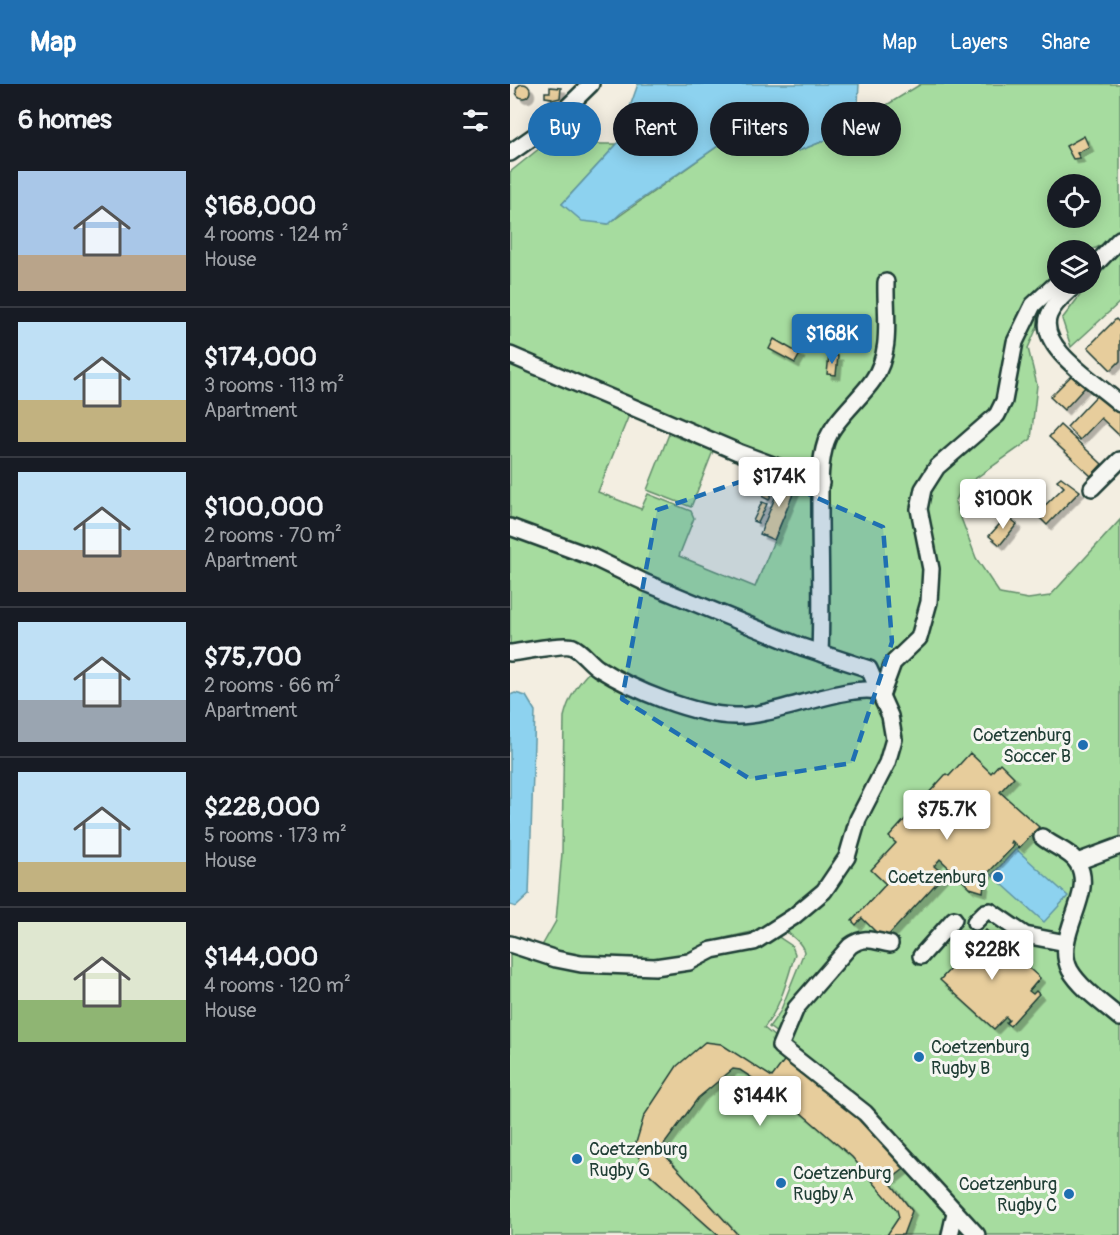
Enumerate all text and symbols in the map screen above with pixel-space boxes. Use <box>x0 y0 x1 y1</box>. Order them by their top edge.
text: Map <box>30 25 76 60</box>
text: Map <box>882 29 917 56</box>
text: Layers <box>950 29 1008 56</box>
text: Share <box>1041 29 1090 56</box>
chip: Buy <box>528 102 601 156</box>
chip: Rent <box>613 102 698 156</box>
chip: Filters <box>710 102 809 156</box>
chip: New <box>821 102 901 156</box>
text: 6 homes <box>18 104 112 136</box>
icon: filters <box>459 104 492 137</box>
map controls <box>1047 174 1101 294</box>
button: locate <box>1047 174 1101 228</box>
text: $168,000 <box>204 190 316 222</box>
icon: home <box>66 195 138 267</box>
text: 4 rooms · 124 m² <box>204 222 349 247</box>
button: layers <box>1047 240 1101 294</box>
text: House <box>204 247 256 272</box>
pin: $168K <box>790 314 874 365</box>
text: $168K <box>806 321 858 346</box>
text: $174,000 <box>204 341 317 373</box>
icon: home <box>66 346 138 418</box>
text: 3 rooms · 113 m² <box>204 373 344 398</box>
text: Apartment <box>204 398 297 423</box>
pin: $174K <box>737 457 821 508</box>
text: $174K <box>753 464 805 489</box>
pin: $100K <box>961 479 1045 530</box>
text: $100K <box>974 486 1032 511</box>
text: $100,000 <box>204 491 324 523</box>
icon: home <box>66 496 138 568</box>
text: 2 rooms · 70 m² <box>204 523 342 548</box>
text: Apartment <box>204 548 297 573</box>
text: $75,700 <box>204 641 302 673</box>
icon: home <box>66 646 138 718</box>
text: 2 rooms · 66 m² <box>204 673 341 698</box>
text: Apartment <box>204 698 297 723</box>
place label: Coetzenburg Soccer B <box>973 724 1071 768</box>
marker: Coetzenburg Soccer B <box>1076 738 1090 752</box>
pin: $75.7K <box>898 790 996 841</box>
text: $228,000 <box>204 791 320 823</box>
icon: home <box>66 796 138 868</box>
text: $75.7K <box>917 797 977 822</box>
text: 5 rooms · 173 m² <box>204 823 347 848</box>
text: House <box>204 848 256 873</box>
place label: Coetzenburg <box>888 866 986 889</box>
marker: Coetzenburg <box>991 870 1005 884</box>
pin: $228K <box>950 930 1034 981</box>
text: $228K <box>964 937 1020 962</box>
text: $144,000 <box>204 941 318 973</box>
icon: home <box>66 946 138 1018</box>
text: 4 rooms · 120 m² <box>204 973 351 998</box>
text: House <box>204 998 256 1023</box>
place label: Coetzenburg Rugby B <box>931 1036 1029 1080</box>
marker: Coetzenburg Rugby B <box>912 1050 926 1064</box>
pin: $144K <box>718 1076 802 1127</box>
text: $144K <box>733 1083 787 1108</box>
place label: Coetzenburg Rugby G <box>589 1138 687 1182</box>
marker: Coetzenburg Rugby G <box>570 1152 584 1166</box>
place label: Coetzenburg Rugby A <box>793 1162 891 1206</box>
place label: Coetzenburg Rugby C <box>959 1173 1057 1217</box>
marker: Coetzenburg Rugby A <box>774 1176 788 1190</box>
marker: Coetzenburg Rugby C <box>1062 1187 1076 1201</box>

